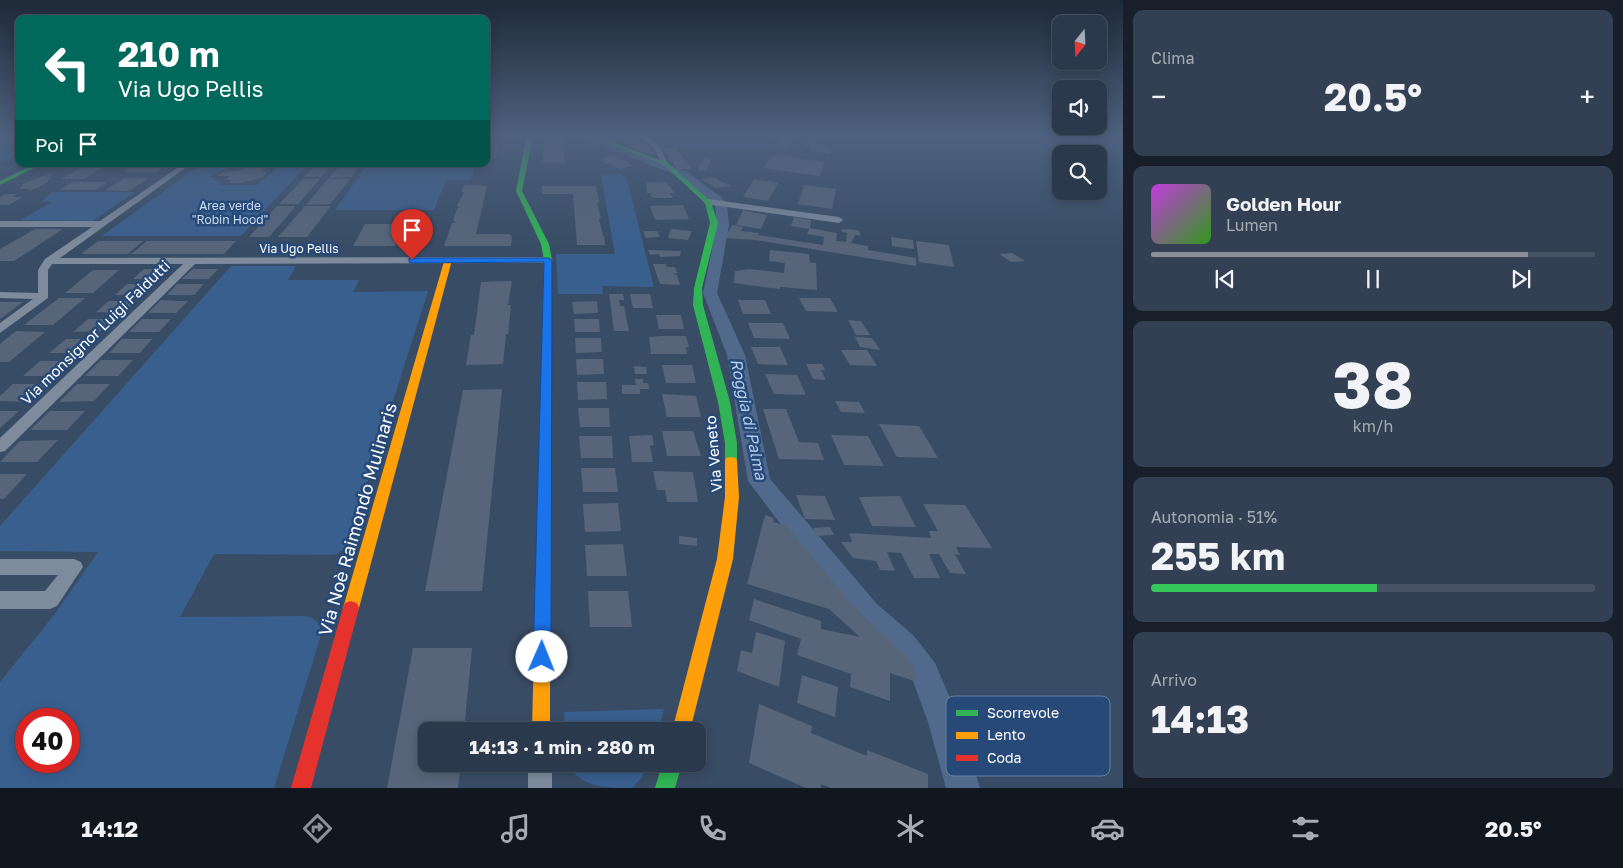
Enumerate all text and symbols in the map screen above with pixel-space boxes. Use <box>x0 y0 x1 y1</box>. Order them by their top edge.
north arrow <box>1052 15 1108 70</box>
map controls <box>1052 15 1107 200</box>
text: 210 m <box>118 33 220 75</box>
icon: left <box>35 35 100 100</box>
text: Clima <box>1151 48 1195 68</box>
text: 20.5° <box>1324 74 1422 119</box>
text: Via Ugo Pellis <box>118 75 263 102</box>
button: sound <box>1052 80 1107 135</box>
text: − <box>1151 80 1166 113</box>
text: + <box>1580 80 1595 113</box>
icon: arrive <box>74 130 102 158</box>
text: Poi <box>35 133 64 156</box>
button: search <box>1052 145 1107 200</box>
text: Golden Hour <box>1226 192 1341 215</box>
park label: Area verde "Robin Hood" <box>192 198 268 227</box>
pin <box>391 209 433 260</box>
text: Lumen <box>1226 215 1278 235</box>
icon: arrive <box>398 216 426 244</box>
street label: Via Ugo Pellis <box>259 241 339 256</box>
street label: Via monsignor Luigi Faidutti <box>17 256 173 408</box>
icon: previous <box>1211 265 1239 293</box>
icon: pause <box>1359 265 1387 293</box>
icon: next <box>1507 265 1535 293</box>
text: 38 <box>1332 344 1414 422</box>
water label: Roggia di Palma <box>726 357 772 482</box>
street label: Via Noè Raimondo Mulinaris <box>313 400 401 638</box>
street label: Via Veneto <box>701 415 725 493</box>
text: km/h <box>1353 416 1393 436</box>
text: Autonomia · 51% <box>1151 507 1277 527</box>
text: 255 km <box>1151 533 1285 578</box>
position arrow <box>515 630 567 682</box>
text: Arrivo <box>1151 670 1197 690</box>
legend <box>946 696 1110 776</box>
text: 14:13 <box>1151 696 1249 741</box>
text: Scorrevole <box>987 704 1059 721</box>
speed limit sign: 40 <box>15 708 80 773</box>
text: Lento <box>987 726 1025 743</box>
text: 14:13 · 1 min · 280 m <box>469 735 655 758</box>
text: Coda <box>987 749 1021 766</box>
icon: directions <box>300 811 335 846</box>
icon: music <box>498 811 533 846</box>
icon: phone <box>695 811 730 846</box>
icon: climate <box>893 811 928 846</box>
icon: car <box>1090 811 1125 846</box>
icon: filters <box>1288 811 1323 846</box>
text: 14:12 <box>81 815 138 842</box>
text: 20.5° <box>1485 815 1542 842</box>

